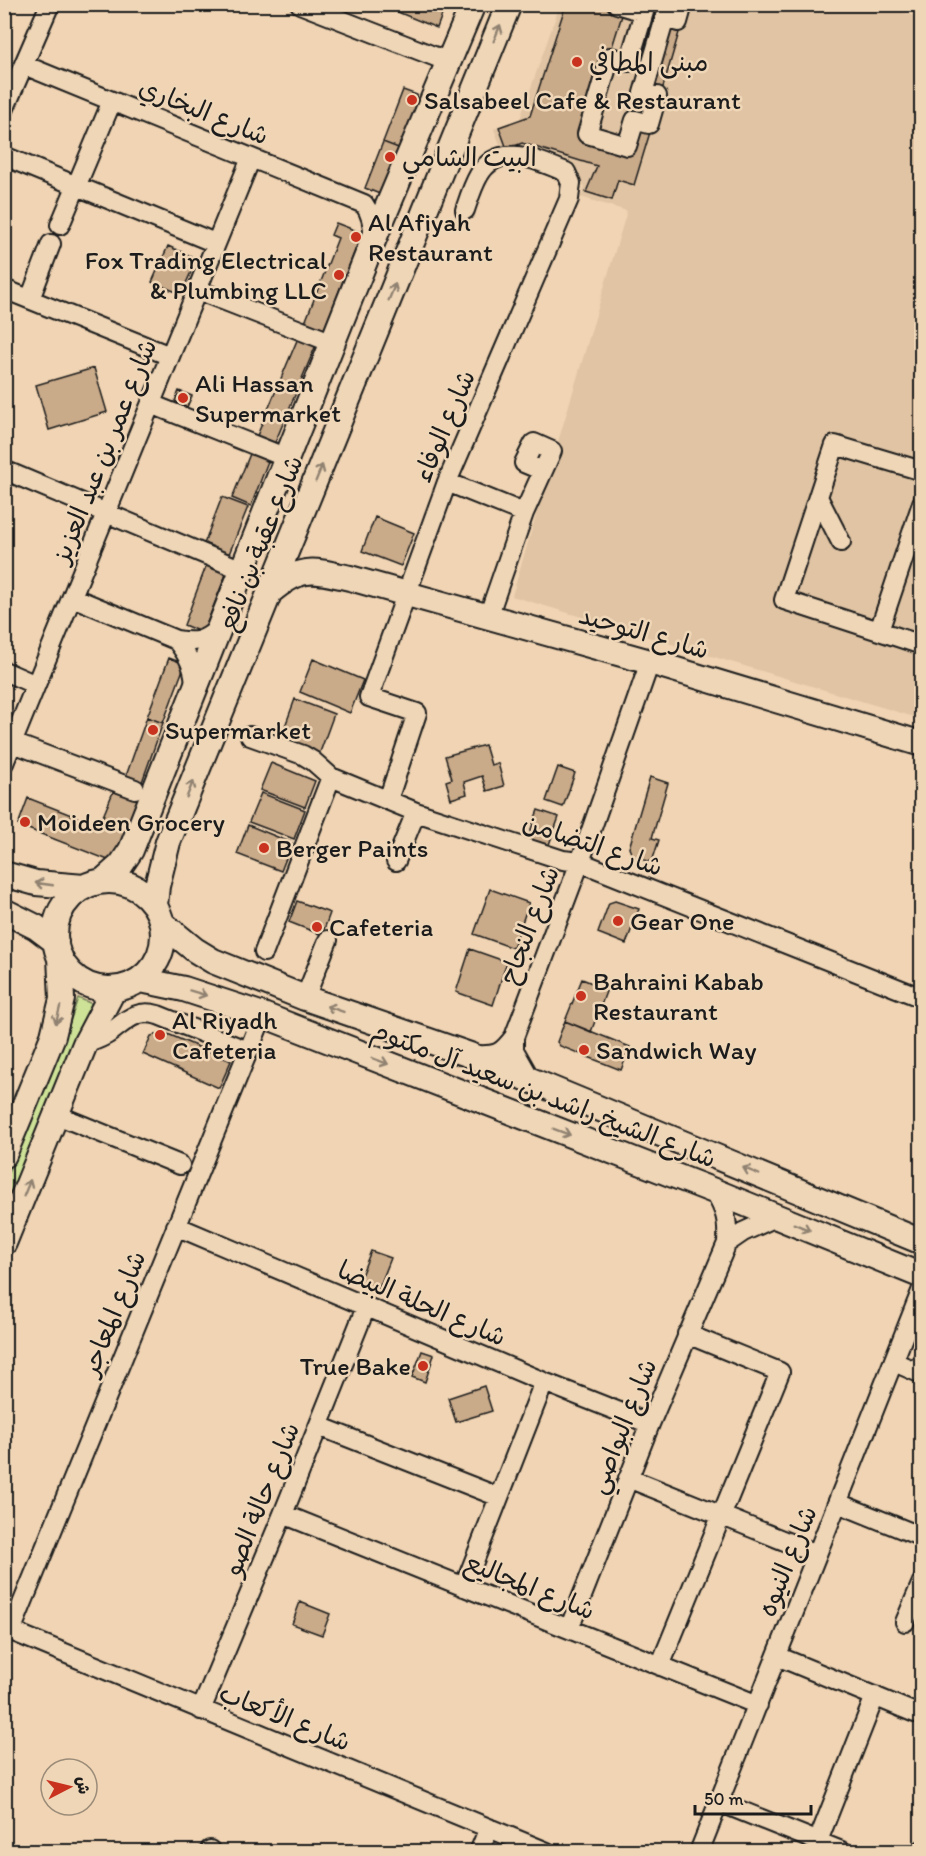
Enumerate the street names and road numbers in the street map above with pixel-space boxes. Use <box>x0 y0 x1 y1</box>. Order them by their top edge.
street label: شارع البخاري <box>133 70 274 154</box>
street label: شارع عمر بن عبد العزيز <box>44 334 165 570</box>
street label: شارع الوفاء <box>406 365 484 488</box>
street label: شارع عقبة بن نافع <box>210 451 313 637</box>
street label: شارع التوحيد <box>575 598 713 668</box>
street label: شارع التضامن <box>518 805 667 885</box>
street label: شارع النجاح <box>492 862 568 989</box>
street label: شارع الشيخ راشد بن سعيد آل مكتوم <box>366 1013 721 1178</box>
street label: شارع المعاجر <box>73 1246 154 1383</box>
street label: شارع الحلة البيضا <box>332 1253 511 1355</box>
street label: شارع البواصي <box>580 1354 670 1501</box>
street label: شارع حالة الصو <box>215 1418 308 1582</box>
street label: شارع النيوه <box>750 1501 826 1622</box>
street label: شارع المجاليع <box>459 1545 600 1629</box>
street label: شارع الأكعاب <box>214 1674 356 1760</box>

